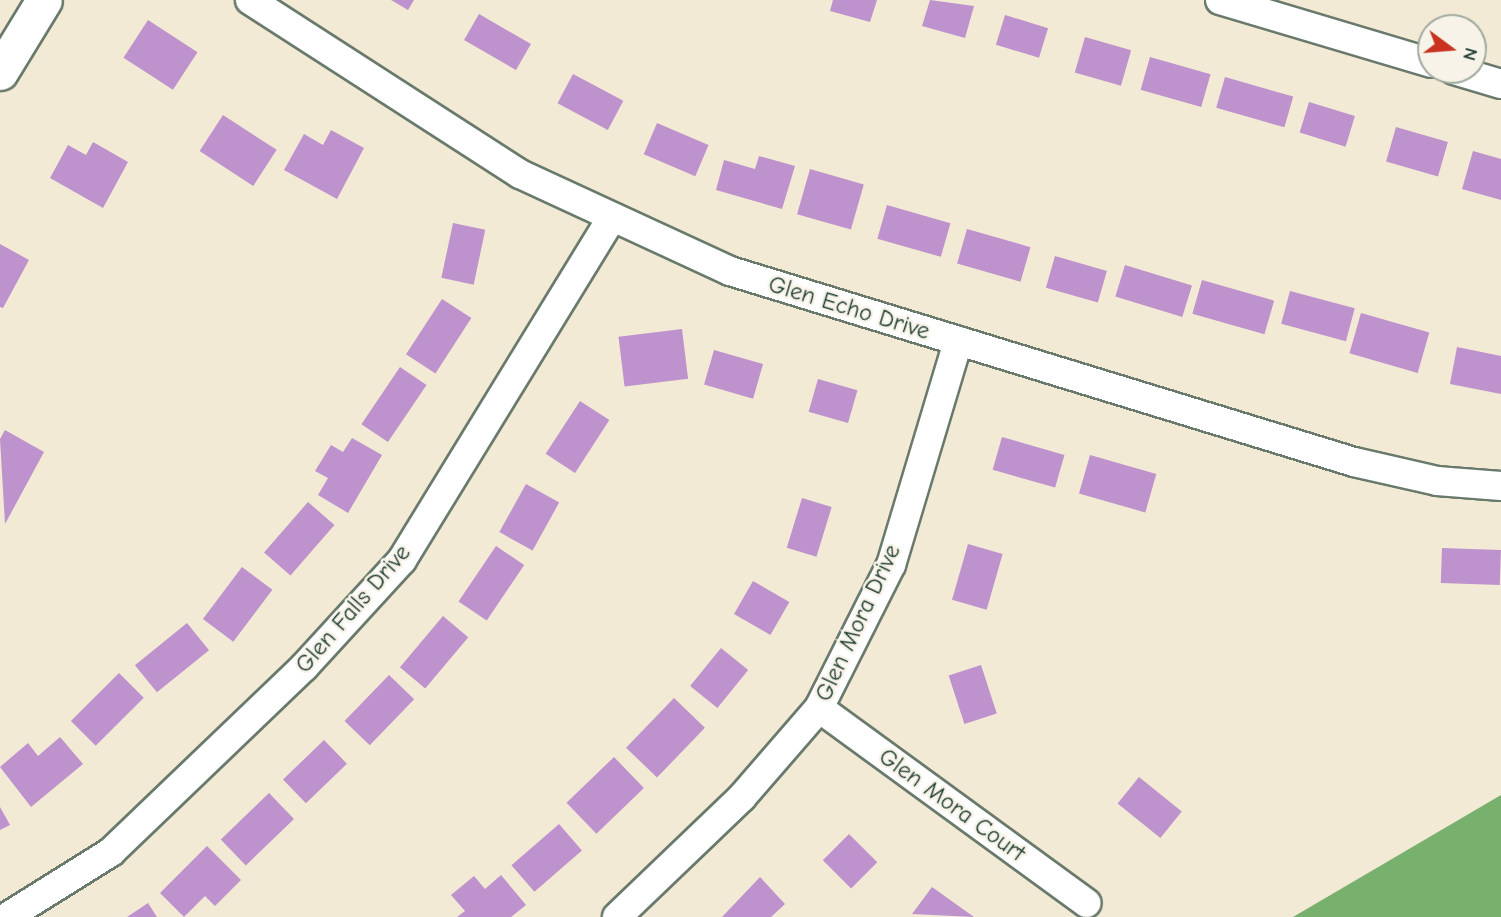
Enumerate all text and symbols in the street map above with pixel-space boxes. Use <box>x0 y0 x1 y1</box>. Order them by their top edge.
north arrow <box>1417 14 1487 84</box>
text: N <box>1458 45 1483 63</box>
street label: Glen Echo Drive <box>765 270 933 346</box>
street label: Glen Falls Drive <box>289 539 417 679</box>
street label: Glen Mora Drive <box>809 540 907 706</box>
street label: Glen Mora Court <box>873 742 1031 868</box>

